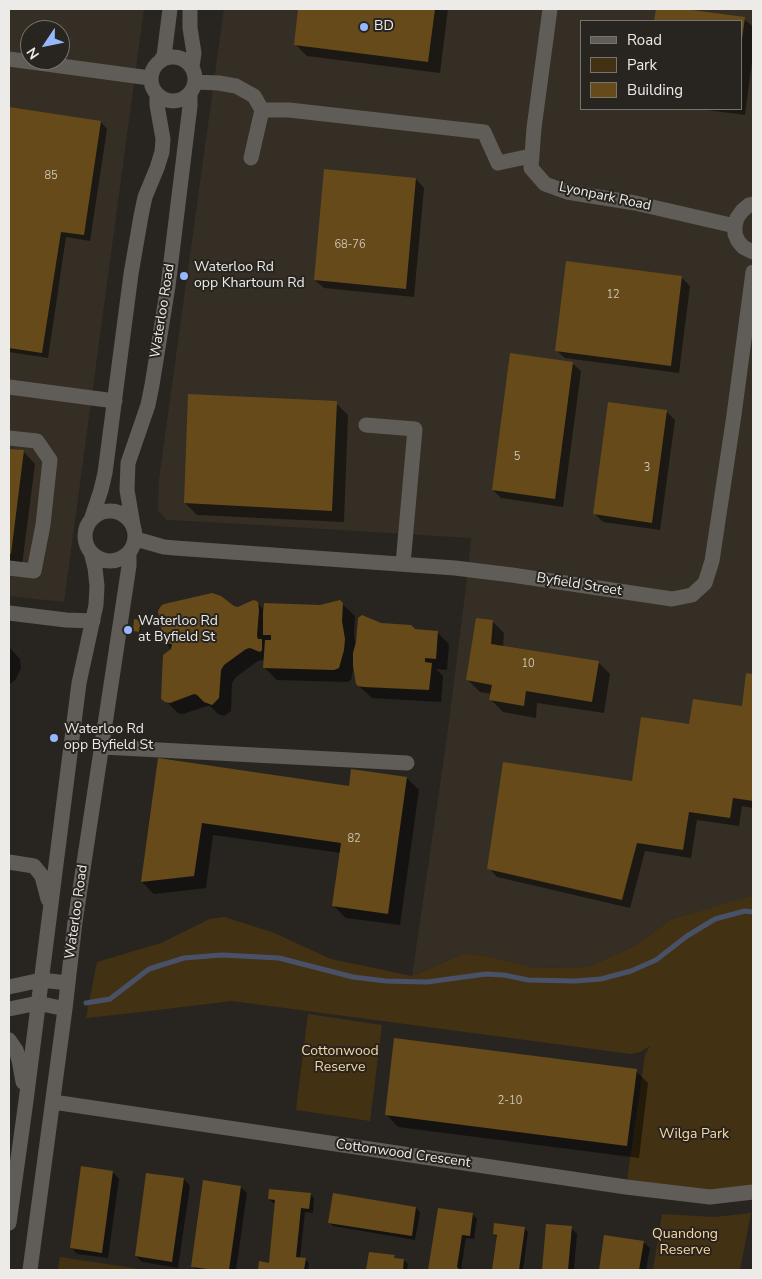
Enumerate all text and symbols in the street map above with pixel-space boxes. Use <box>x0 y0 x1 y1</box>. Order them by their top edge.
place label: BD <box>374 19 394 35</box>
north arrow <box>20 20 70 70</box>
legend <box>580 20 742 110</box>
marker: BD <box>358 21 370 33</box>
text: Road <box>627 30 662 50</box>
text: N <box>22 43 44 63</box>
text: Park <box>627 55 657 75</box>
text: Building <box>627 80 683 100</box>
house number: 85 <box>44 169 58 183</box>
street label: Lyonpark Road <box>557 179 653 215</box>
house number: 68-76 <box>334 238 366 252</box>
place label: Waterloo Rd opp Khartoum Rd <box>194 260 305 292</box>
street label: Waterloo Road <box>147 263 179 359</box>
marker: Waterloo Rd opp Khartoum Rd <box>178 270 190 282</box>
house number: 12 <box>606 288 620 302</box>
house number: 5 <box>514 450 520 464</box>
house number: 3 <box>644 461 650 475</box>
street label: Byfield Street <box>535 570 623 600</box>
place label: Waterloo Rd at Byfield St <box>138 614 218 646</box>
marker: Waterloo Rd at Byfield St <box>122 624 134 636</box>
house number: 10 <box>521 657 535 671</box>
place label: Waterloo Rd opp Byfield St <box>64 722 153 754</box>
marker: Waterloo Rd opp Byfield St <box>48 732 60 744</box>
house number: 82 <box>347 832 361 846</box>
street label: Waterloo Road <box>62 864 92 960</box>
park label: Cottonwood Reserve <box>301 1044 379 1076</box>
house number: 2-10 <box>498 1094 522 1108</box>
park label: Wilga Park <box>659 1127 729 1143</box>
street label: Cottonwood Crescent <box>334 1136 472 1172</box>
park label: Quandong Reserve <box>652 1227 718 1260</box>

